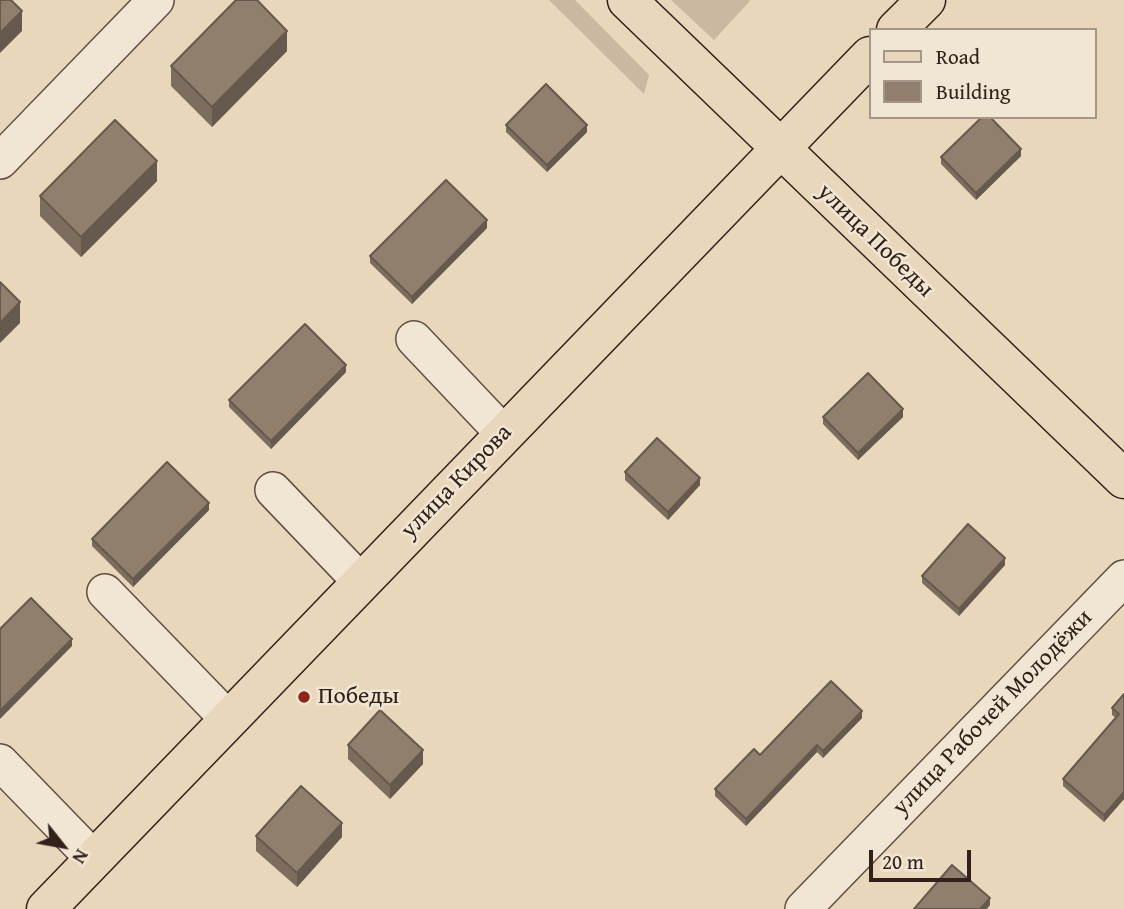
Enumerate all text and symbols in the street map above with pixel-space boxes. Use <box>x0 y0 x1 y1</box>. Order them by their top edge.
legend <box>869 28 1096 119</box>
text: Road <box>936 41 980 72</box>
text: Building <box>936 76 1010 107</box>
street label: улица Победы <box>811 178 939 304</box>
street label: улица Кирова <box>395 419 519 545</box>
street label: улица Рабочей Молодёжи <box>887 604 1099 822</box>
place label: Победы <box>318 683 399 711</box>
marker: Победы <box>296 689 312 705</box>
north arrow <box>28 811 98 881</box>
scale bar <box>872 836 974 880</box>
text: N <box>66 844 96 869</box>
text: 20 m <box>882 846 924 877</box>

